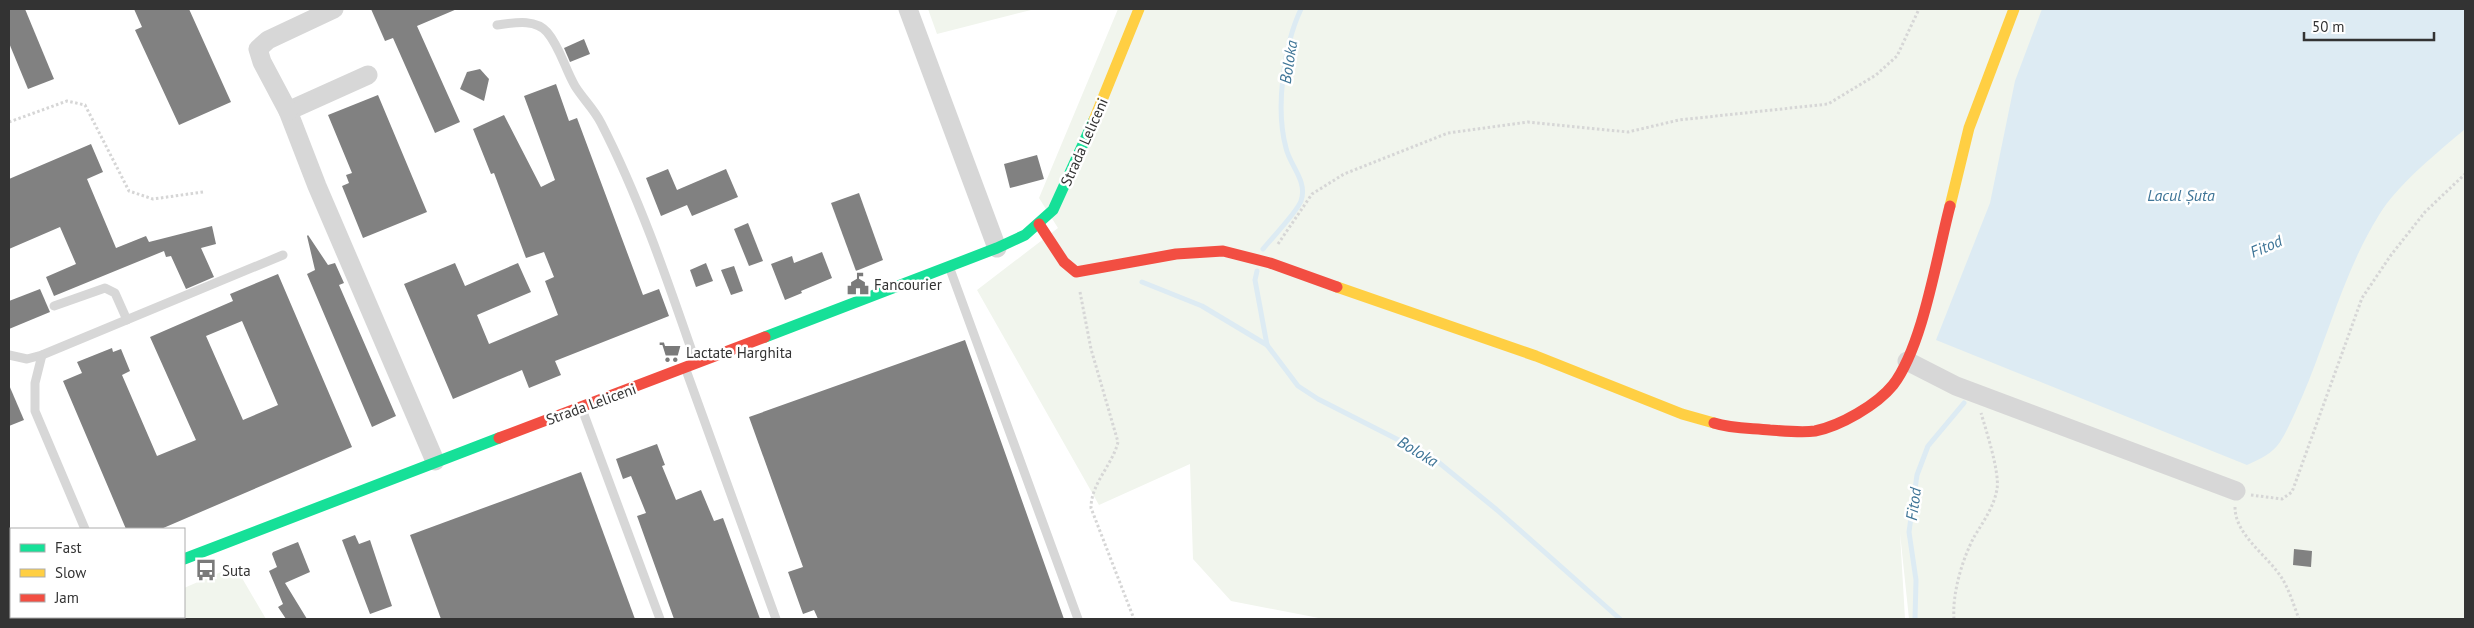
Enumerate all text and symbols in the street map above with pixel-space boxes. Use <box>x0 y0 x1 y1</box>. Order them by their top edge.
scale bar <box>2304 10 2434 42</box>
text: 50 m <box>2312 17 2345 36</box>
water label: Boloka <box>1275 39 1301 85</box>
street label: Strada Leliceni <box>1056 95 1112 189</box>
water label: Lacul Șuta <box>2147 185 2215 205</box>
water label: Fitod <box>2247 230 2286 262</box>
public building icon: Fancourier <box>845 271 871 297</box>
place label: Fancourier <box>874 275 942 294</box>
supermarket icon: Lactate Harghita <box>657 339 683 365</box>
place label: Lactate Harghita <box>686 343 792 362</box>
street label: Strada Leliceni <box>543 379 639 429</box>
water label: Boloka <box>1394 431 1442 471</box>
water label: Fitod <box>1901 485 1925 522</box>
legend <box>10 528 185 618</box>
text: Fast <box>55 538 82 557</box>
bus stop icon: Suta <box>193 557 219 583</box>
place label: Suta <box>222 561 251 580</box>
text: Slow <box>55 563 86 582</box>
text: Jam <box>54 588 79 607</box>

